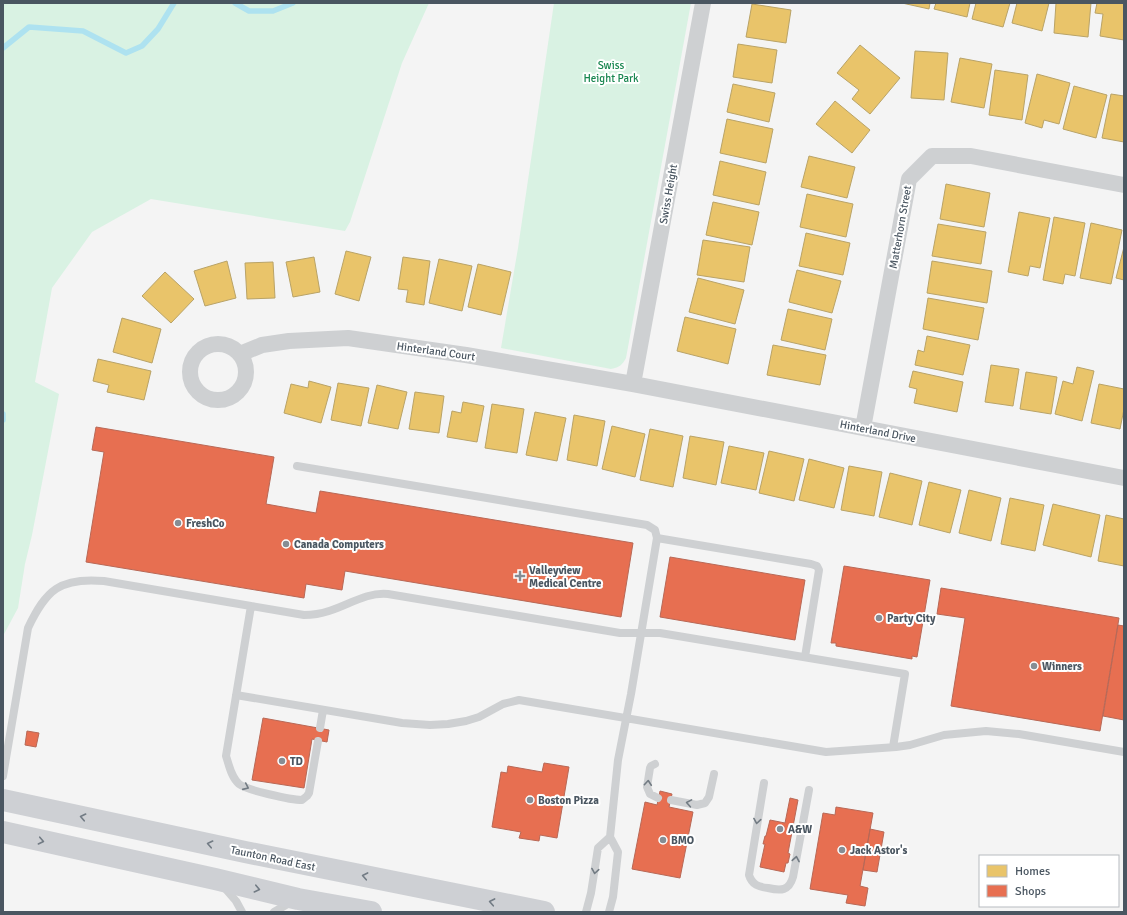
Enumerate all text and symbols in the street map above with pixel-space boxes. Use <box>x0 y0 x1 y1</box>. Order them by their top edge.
park label: Swiss Height Park <box>583 59 639 85</box>
street label: Swiss Height <box>657 163 680 225</box>
street label: Matterhorn Street <box>887 184 914 270</box>
street label: Hinterland Court <box>396 340 476 363</box>
street label: Hinterland Drive <box>839 418 917 445</box>
place label: FreshCo <box>186 517 225 530</box>
marker: FreshCo <box>173 518 183 528</box>
place label: Canada Computers <box>294 538 384 551</box>
marker: Canada Computers <box>281 539 291 549</box>
place label: Valleyview Medical Centre <box>529 564 602 590</box>
marker: Valleyview Medical Centre <box>514 570 526 582</box>
place label: Party City <box>887 612 936 625</box>
marker: Party City <box>874 613 884 623</box>
place label: Winners <box>1042 660 1082 673</box>
marker: Winners <box>1029 661 1039 671</box>
place label: TD <box>290 755 303 768</box>
marker: TD <box>277 756 287 766</box>
one-way arrow <box>644 780 653 786</box>
one-way arrow <box>242 782 249 790</box>
place label: Boston Pizza <box>538 794 599 807</box>
marker: Boston Pizza <box>525 795 535 805</box>
one-way arrow <box>686 800 692 808</box>
one-way arrow <box>80 813 86 821</box>
one-way arrow <box>754 818 762 824</box>
place label: A&W <box>788 823 812 836</box>
marker: A&W <box>775 824 785 834</box>
place label: BMO <box>671 834 694 847</box>
marker: BMO <box>658 835 668 845</box>
one-way arrow <box>38 836 44 844</box>
one-way arrow <box>207 841 213 849</box>
street label: Taunton Road East <box>229 843 317 874</box>
place label: Jack Astor's <box>850 844 908 857</box>
marker: Jack Astor's <box>837 845 847 855</box>
legend <box>979 855 1119 907</box>
one-way arrow <box>792 856 800 862</box>
text: Homes <box>1015 864 1050 879</box>
one-way arrow <box>591 868 600 874</box>
one-way arrow <box>362 872 368 881</box>
one-way arrow <box>254 884 261 893</box>
text: Shops <box>1015 884 1046 899</box>
one-way arrow <box>489 898 495 906</box>

